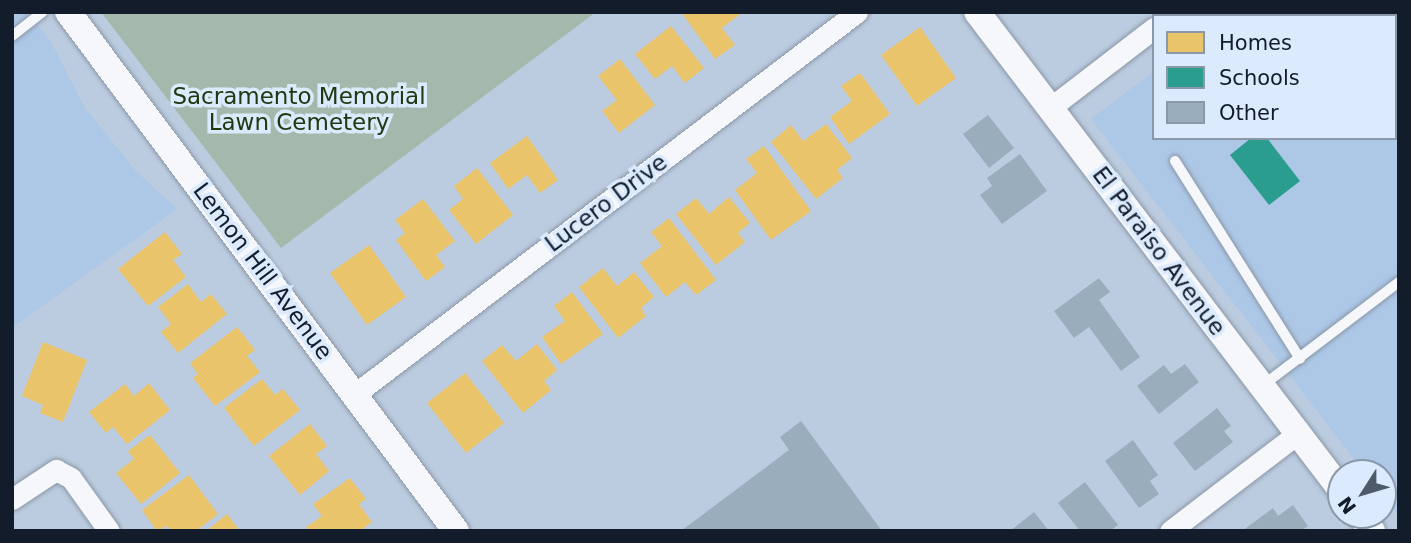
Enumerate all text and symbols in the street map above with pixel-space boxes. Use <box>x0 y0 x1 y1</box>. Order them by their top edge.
legend <box>1152 14 1397 140</box>
text: Homes <box>1219 31 1292 55</box>
text: Schools <box>1219 66 1300 90</box>
park label: Sacramento Memorial Lawn Cemetery <box>172 82 426 136</box>
text: Other <box>1219 101 1279 125</box>
street label: Lucero Drive <box>540 148 672 258</box>
street label: El Paraiso Avenue <box>1087 161 1231 341</box>
street label: Lemon Hill Avenue <box>188 177 338 365</box>
north arrow <box>1327 459 1397 529</box>
text: N <box>1333 492 1360 518</box>

